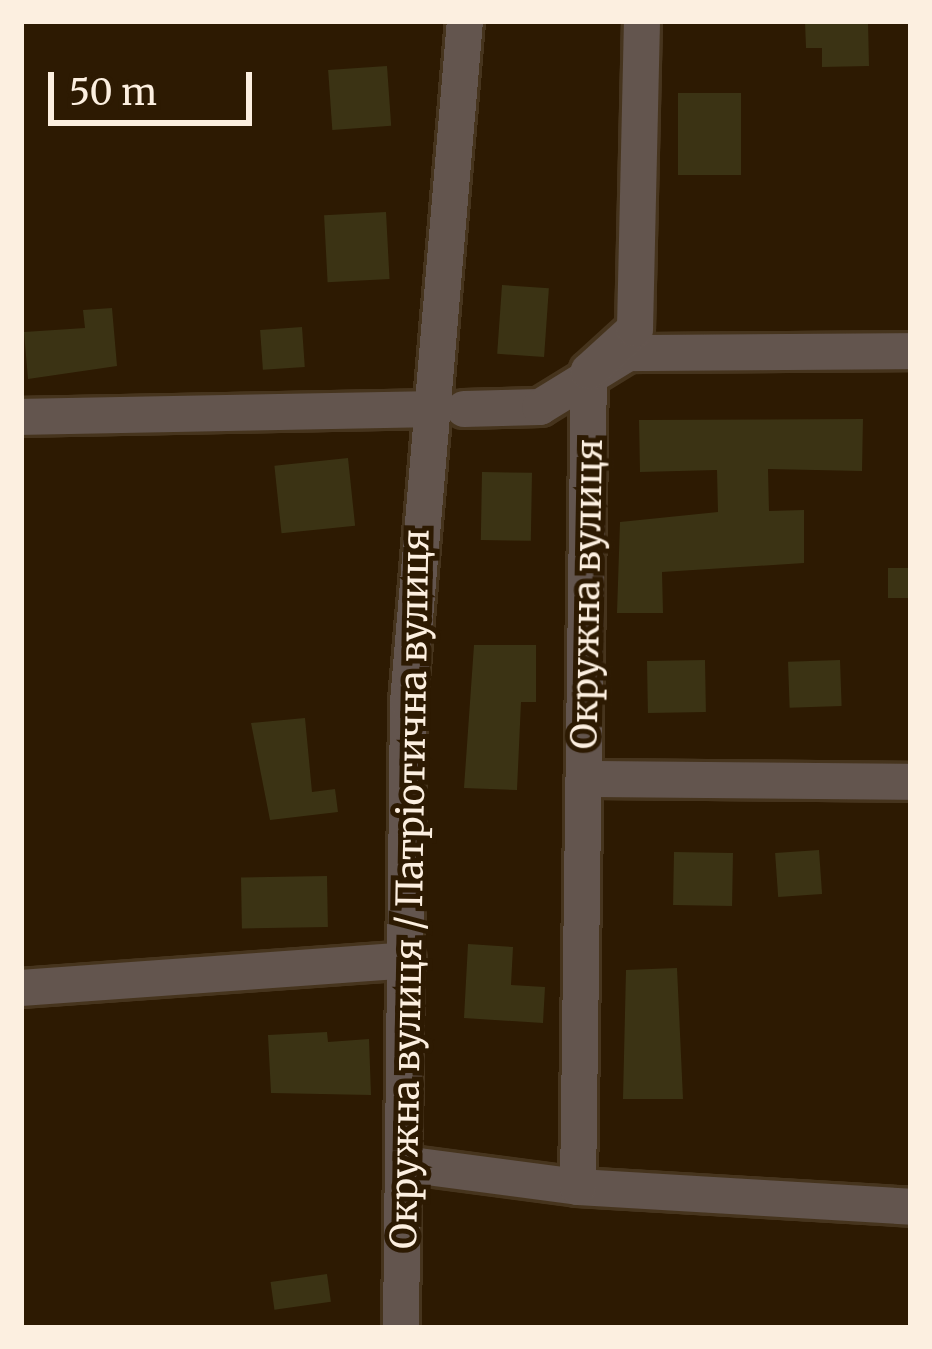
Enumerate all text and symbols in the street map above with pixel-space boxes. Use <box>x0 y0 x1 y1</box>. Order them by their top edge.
scale bar <box>54 48 258 122</box>
text: 50 m <box>69 70 157 115</box>
street label: Окружна вулиця <box>563 438 611 750</box>
street label: Окружна вулиця / Патріотична вулиця <box>382 529 438 1249</box>

